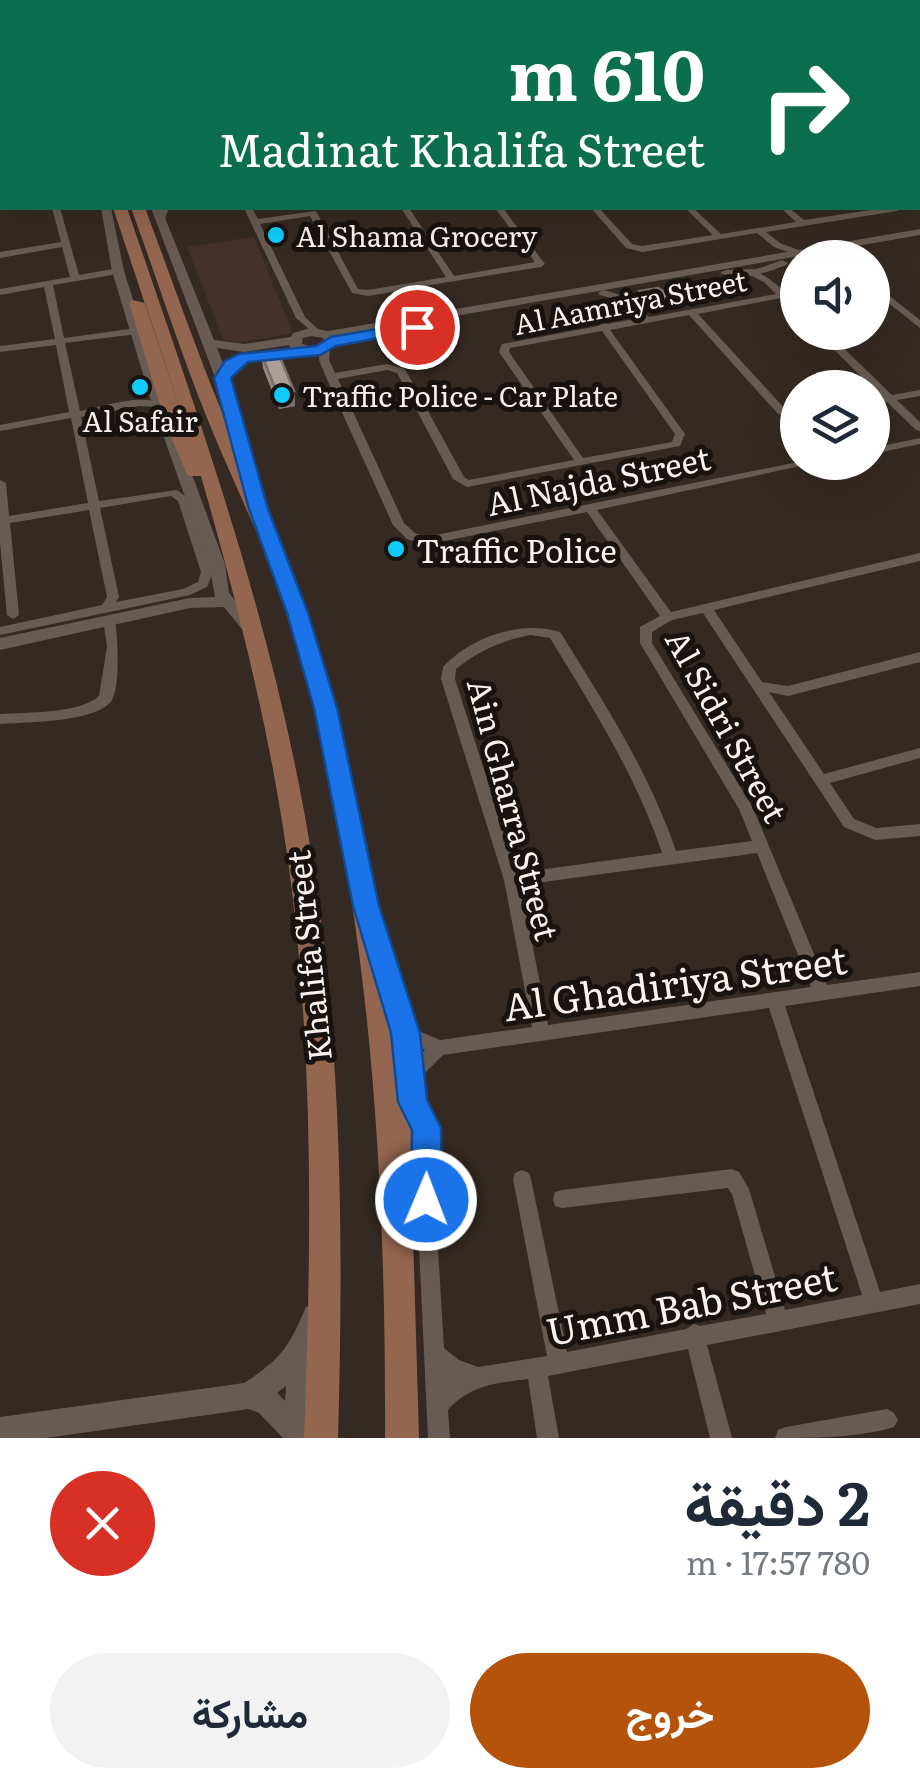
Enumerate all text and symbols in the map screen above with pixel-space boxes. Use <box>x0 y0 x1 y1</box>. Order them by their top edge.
text: 610 m <box>508 19 705 123</box>
icon: right <box>740 40 870 170</box>
text: Madinat Khalifa Street <box>217 114 705 181</box>
place label: Al Shama Grocery <box>296 214 538 256</box>
marker: Al Shama Grocery <box>265 224 287 246</box>
map controls <box>780 240 890 480</box>
button: sound <box>780 240 890 350</box>
street label: Al Aamriya Street <box>510 258 751 344</box>
pin <box>375 285 460 370</box>
icon: arrive <box>390 300 445 355</box>
button: layers <box>780 370 890 480</box>
place label: Traffic Police - Car Plate <box>302 374 618 416</box>
marker: Al Safair <box>129 376 151 398</box>
marker: Traffic Police - Car Plate <box>271 384 293 406</box>
place label: Al Safair <box>82 399 198 441</box>
street label: Al Najda Street <box>482 432 714 526</box>
place label: Traffic Police <box>416 525 617 573</box>
marker: Traffic Police <box>385 538 407 560</box>
street label: Al Sidri Street <box>655 620 801 830</box>
street label: Ain Gharra Street <box>457 673 573 945</box>
street label: Khalifa Street <box>272 848 342 1064</box>
street label: Al Ghadiriya Street <box>500 929 851 1033</box>
position arrow <box>374 1148 478 1252</box>
street label: Umm Bab Street <box>541 1246 842 1358</box>
text: 2 دقيقة <box>684 1455 870 1544</box>
button: close <box>50 1471 155 1576</box>
text: 780 m · 17:57 <box>686 1537 870 1585</box>
button: مشاركة <box>50 1653 450 1768</box>
button: خروج <box>470 1653 870 1768</box>

